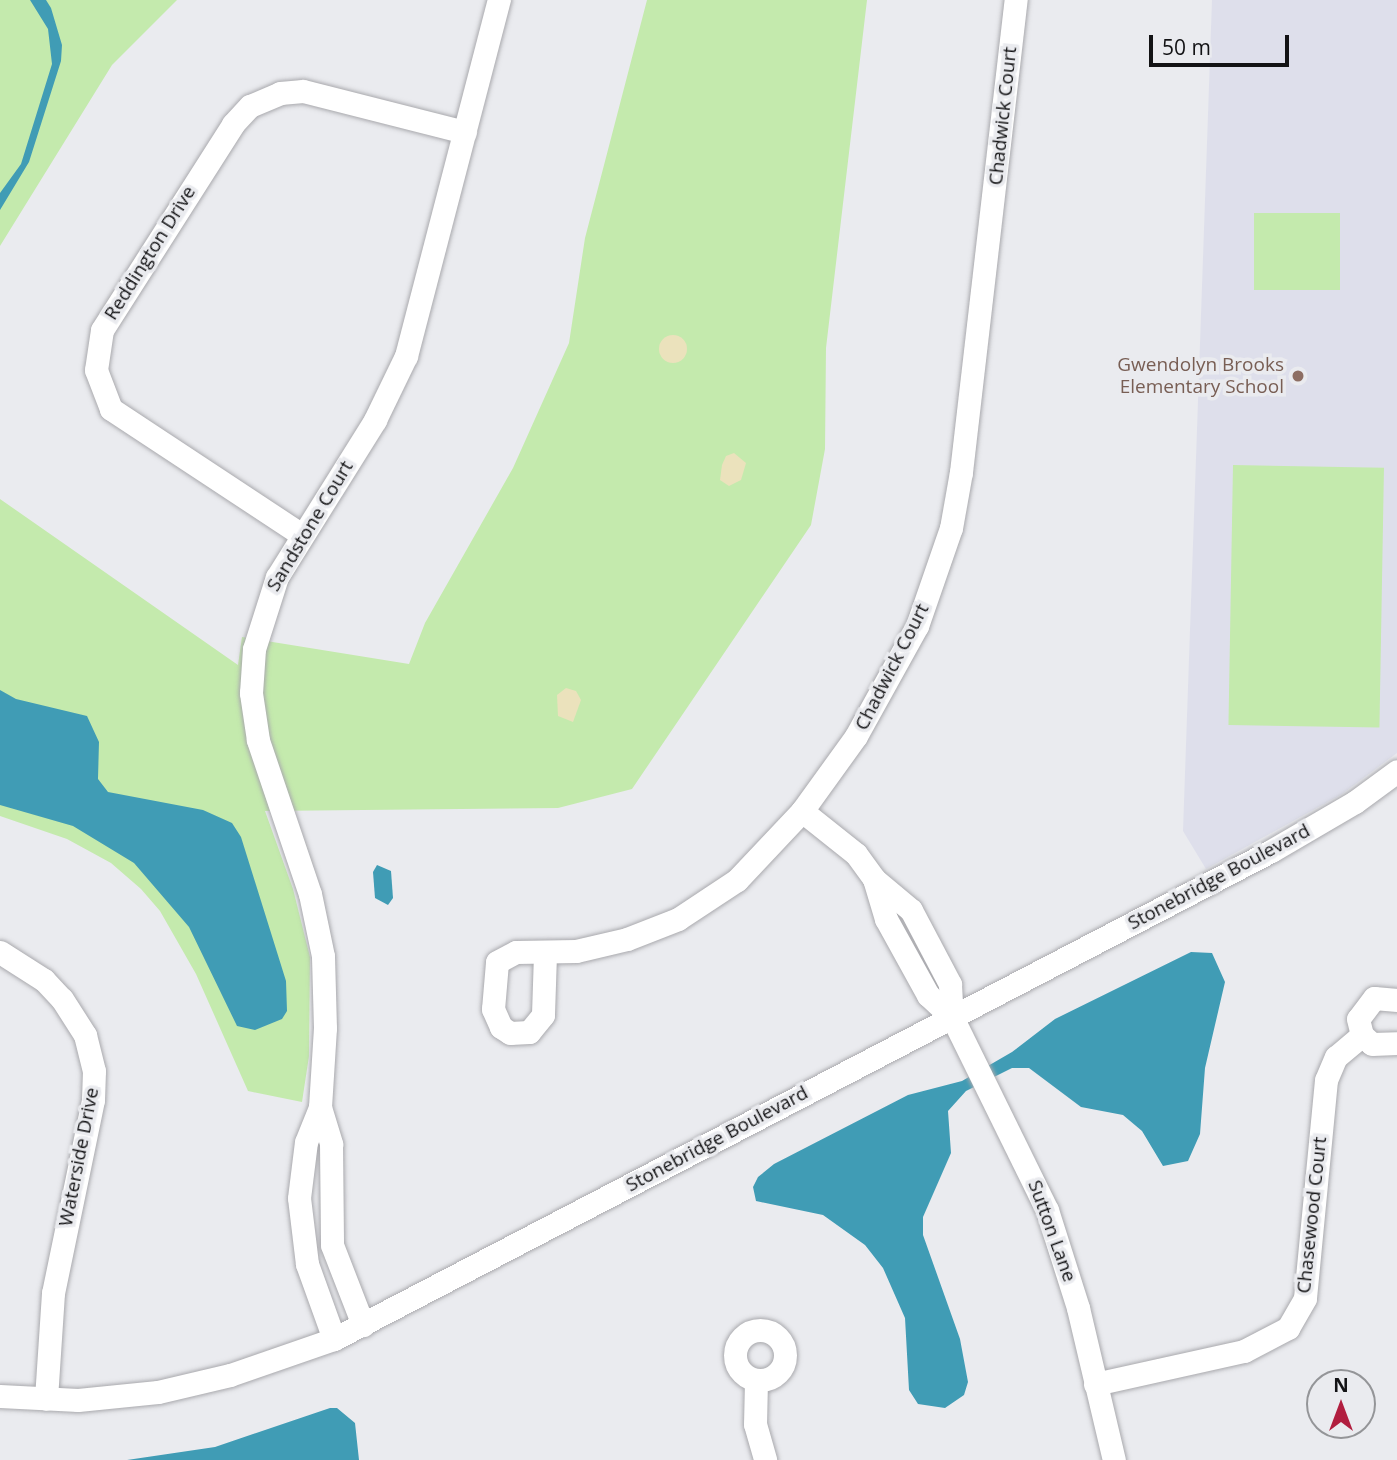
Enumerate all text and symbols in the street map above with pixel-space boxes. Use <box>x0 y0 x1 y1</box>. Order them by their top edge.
scale bar <box>1152 21 1292 65</box>
text: 50 m <box>1162 33 1211 61</box>
street label: Chadwick Court <box>984 46 1022 186</box>
street label: Reddington Drive <box>100 182 200 324</box>
place label: Gwendolyn Brooks Elementary School <box>1117 354 1284 398</box>
marker: Gwendolyn Brooks Elementary School <box>1290 368 1306 384</box>
street label: Sandstone Court <box>262 457 358 595</box>
street label: Chadwick Court <box>850 600 934 734</box>
street label: Stonebridge Boulevard <box>1124 819 1314 935</box>
street label: Stonebridge Boulevard <box>622 1081 812 1197</box>
street label: Waterside Drive <box>54 1086 104 1228</box>
street label: Chasewood Court <box>1292 1135 1332 1295</box>
street label: Sutton Lane <box>1023 1177 1081 1285</box>
north arrow <box>1306 1369 1376 1439</box>
text: N <box>1333 1372 1349 1398</box>

